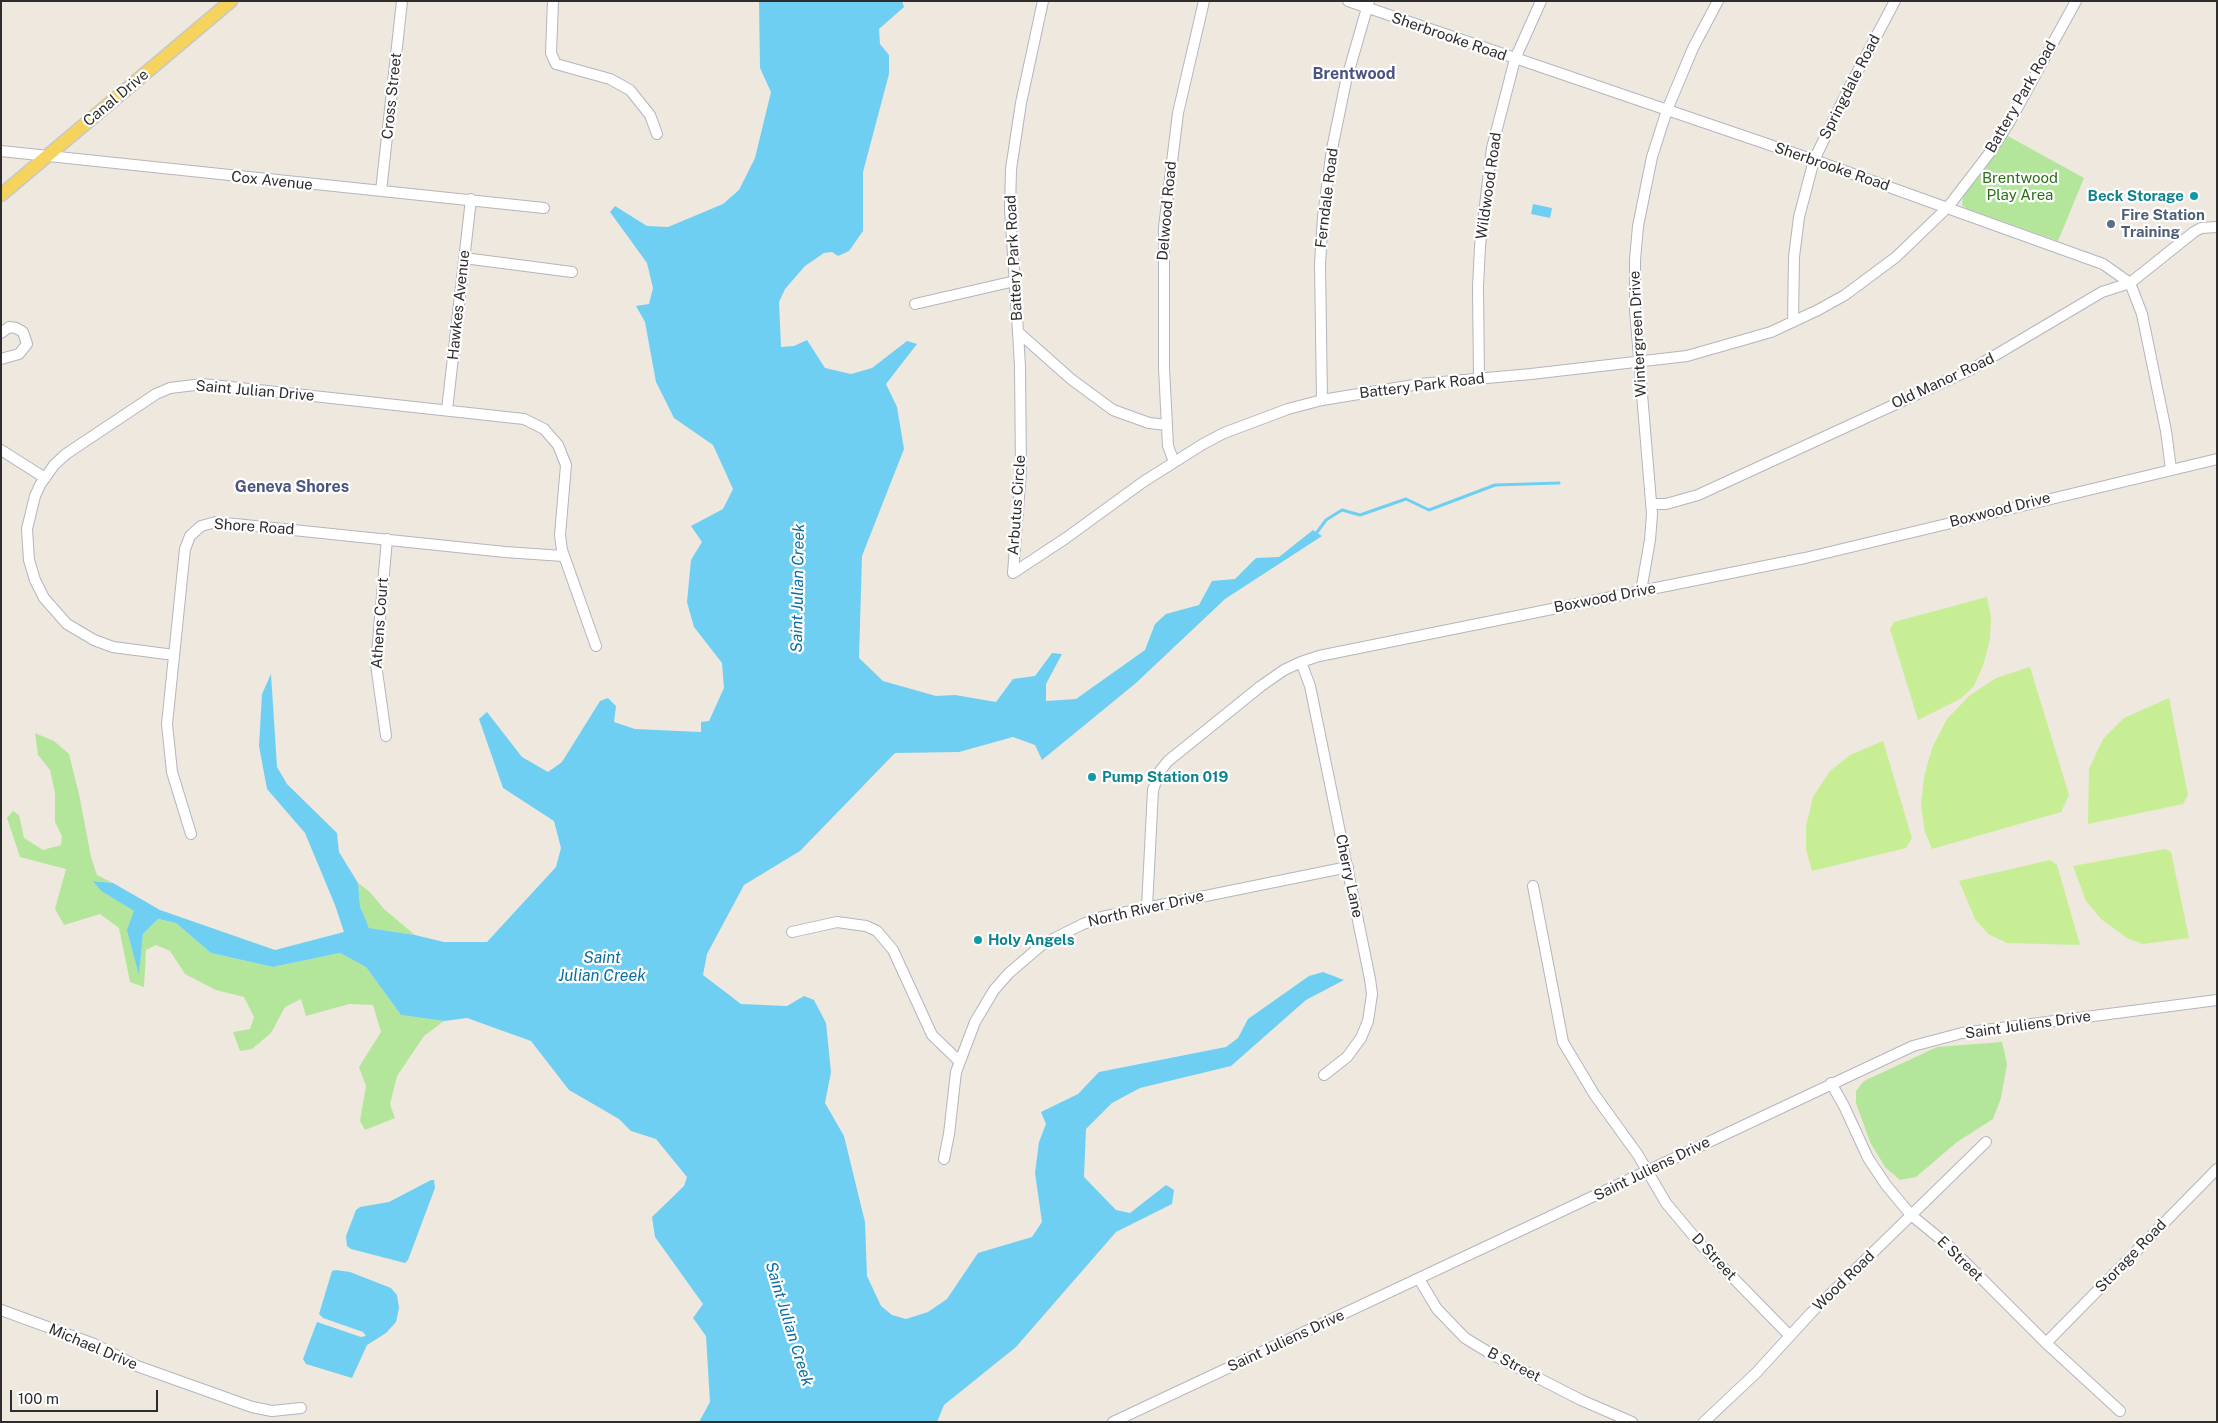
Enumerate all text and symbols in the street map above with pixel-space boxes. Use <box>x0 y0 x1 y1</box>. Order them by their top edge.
street label: Sherbrooke Road <box>1389 9 1509 65</box>
street label: Springdale Road <box>1816 31 1884 143</box>
street label: Battery Park Road <box>1982 38 2060 156</box>
street label: Cross Street <box>378 52 406 140</box>
district label: Brentwood <box>1312 64 1396 84</box>
street label: Canal Drive <box>80 66 152 130</box>
street label: Wildwood Road <box>1473 131 1505 241</box>
street label: Sherbrooke Road <box>1772 139 1892 195</box>
street label: Ferndale Road <box>1312 147 1342 249</box>
street label: Delwood Road <box>1154 161 1180 261</box>
street label: Cox Avenue <box>230 168 314 194</box>
park label: Brentwood Play Area <box>1982 169 2058 204</box>
place label: Beck Storage <box>2088 187 2184 205</box>
marker: Beck Storage <box>2188 190 2200 202</box>
street label: Battery Park Road <box>1002 195 1026 321</box>
place label: Fire Station Training <box>2121 206 2205 241</box>
marker: Fire Station Training <box>2105 218 2117 230</box>
street label: Hawkes Avenue <box>444 249 474 361</box>
street label: Wintergreen Drive <box>1626 270 1650 398</box>
street label: Old Manor Road <box>1889 349 1997 413</box>
street label: Battery Park Road <box>1358 369 1486 403</box>
street label: Saint Julian Drive <box>195 377 315 405</box>
street label: Arbutus Circle <box>1005 454 1029 556</box>
district label: Geneva Shores <box>235 477 349 497</box>
street label: Boxwood Drive <box>1948 489 2052 531</box>
street label: Shore Road <box>213 515 295 539</box>
water label: Saint Julian Creek <box>787 523 809 653</box>
street label: Athens Court <box>368 577 392 669</box>
street label: Boxwood Drive <box>1552 579 1658 617</box>
place label: Pump Station 019 <box>1102 768 1228 786</box>
marker: Pump Station 019 <box>1086 771 1098 783</box>
street label: Cherry Lane <box>1331 833 1367 919</box>
street label: North River Drive <box>1086 887 1206 931</box>
place label: Holy Angels <box>988 931 1075 949</box>
marker: Holy Angels <box>972 934 984 946</box>
water label: Saint Julian Creek <box>558 948 646 986</box>
street label: Saint Juliens Drive <box>1964 1007 2092 1043</box>
street label: Saint Juliens Drive <box>1591 1133 1713 1205</box>
street label: Storage Road <box>2092 1216 2170 1296</box>
street label: D Street <box>1688 1230 1740 1284</box>
street label: E Street <box>1933 1233 1987 1285</box>
street label: Wood Road <box>1809 1247 1879 1315</box>
water label: Saint Julian Creek <box>761 1259 817 1389</box>
street label: Saint Juliens Drive <box>1225 1306 1347 1376</box>
street label: Michael Drive <box>46 1320 140 1374</box>
street label: B Street <box>1484 1344 1544 1386</box>
scale bar <box>12 1380 160 1412</box>
text: 100 m <box>18 1390 59 1407</box>

